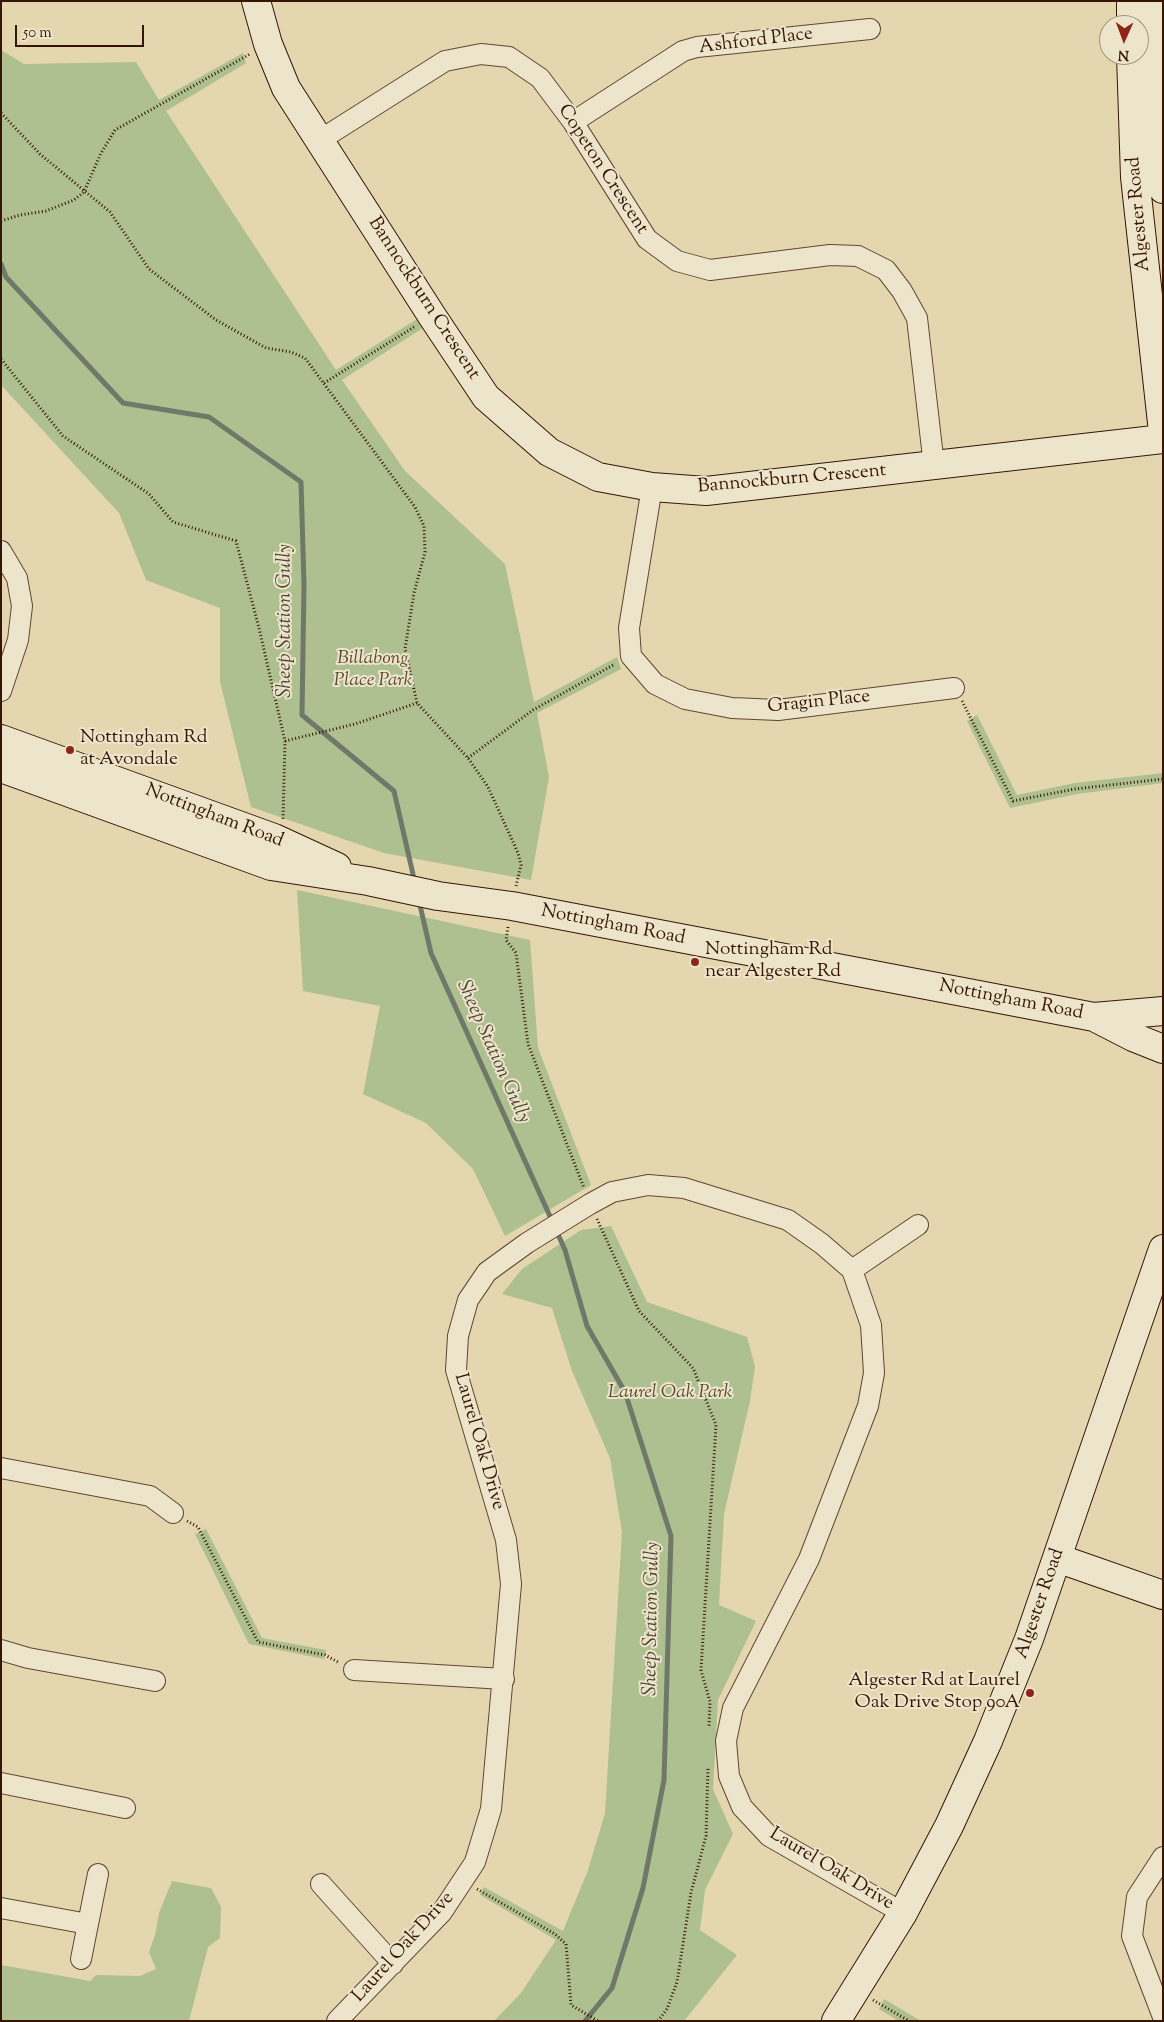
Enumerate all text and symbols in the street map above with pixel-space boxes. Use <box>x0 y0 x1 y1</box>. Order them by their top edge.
scale bar <box>18 15 146 47</box>
north arrow <box>1099 15 1149 65</box>
text: 50 m <box>23 23 52 44</box>
street label: Ashford Place <box>698 24 814 60</box>
text: N <box>1118 44 1129 64</box>
street label: Copeton Crescent <box>552 101 652 239</box>
street label: Algester Road <box>1124 156 1156 272</box>
street label: Bannockburn Crescent <box>362 213 484 385</box>
street label: Bannockburn Crescent <box>697 460 887 500</box>
water label: Sheep Station Gully <box>275 544 299 698</box>
park label: Billabong Place Park <box>334 649 412 693</box>
street label: Gragin Place <box>767 686 871 720</box>
place label: Nottingham Rd at Avondale <box>80 728 207 772</box>
marker: Nottingham Rd at Avondale <box>64 744 76 756</box>
street label: Nottingham Road <box>142 780 286 854</box>
street label: Nottingham Road <box>539 901 687 951</box>
place label: Nottingham Rd near Algester Rd <box>705 940 841 984</box>
marker: Nottingham Rd near Algester Rd <box>689 956 701 968</box>
street label: Nottingham Road <box>937 976 1085 1026</box>
water label: Sheep Station Gully <box>450 977 534 1127</box>
street label: Laurel Oak Drive <box>448 1371 508 1513</box>
park label: Laurel Oak Park <box>608 1383 732 1405</box>
water label: Sheep Station Gully <box>640 1542 666 1696</box>
street label: Algester Road <box>1011 1546 1071 1662</box>
place label: Algester Rd at Laurel Oak Drive Stop 90A <box>848 1671 1020 1715</box>
marker: Algester Rd at Laurel Oak Drive Stop 90A <box>1024 1687 1036 1699</box>
street label: Laurel Oak Drive <box>765 1824 897 1916</box>
street label: Laurel Oak Drive <box>348 1888 460 2008</box>

